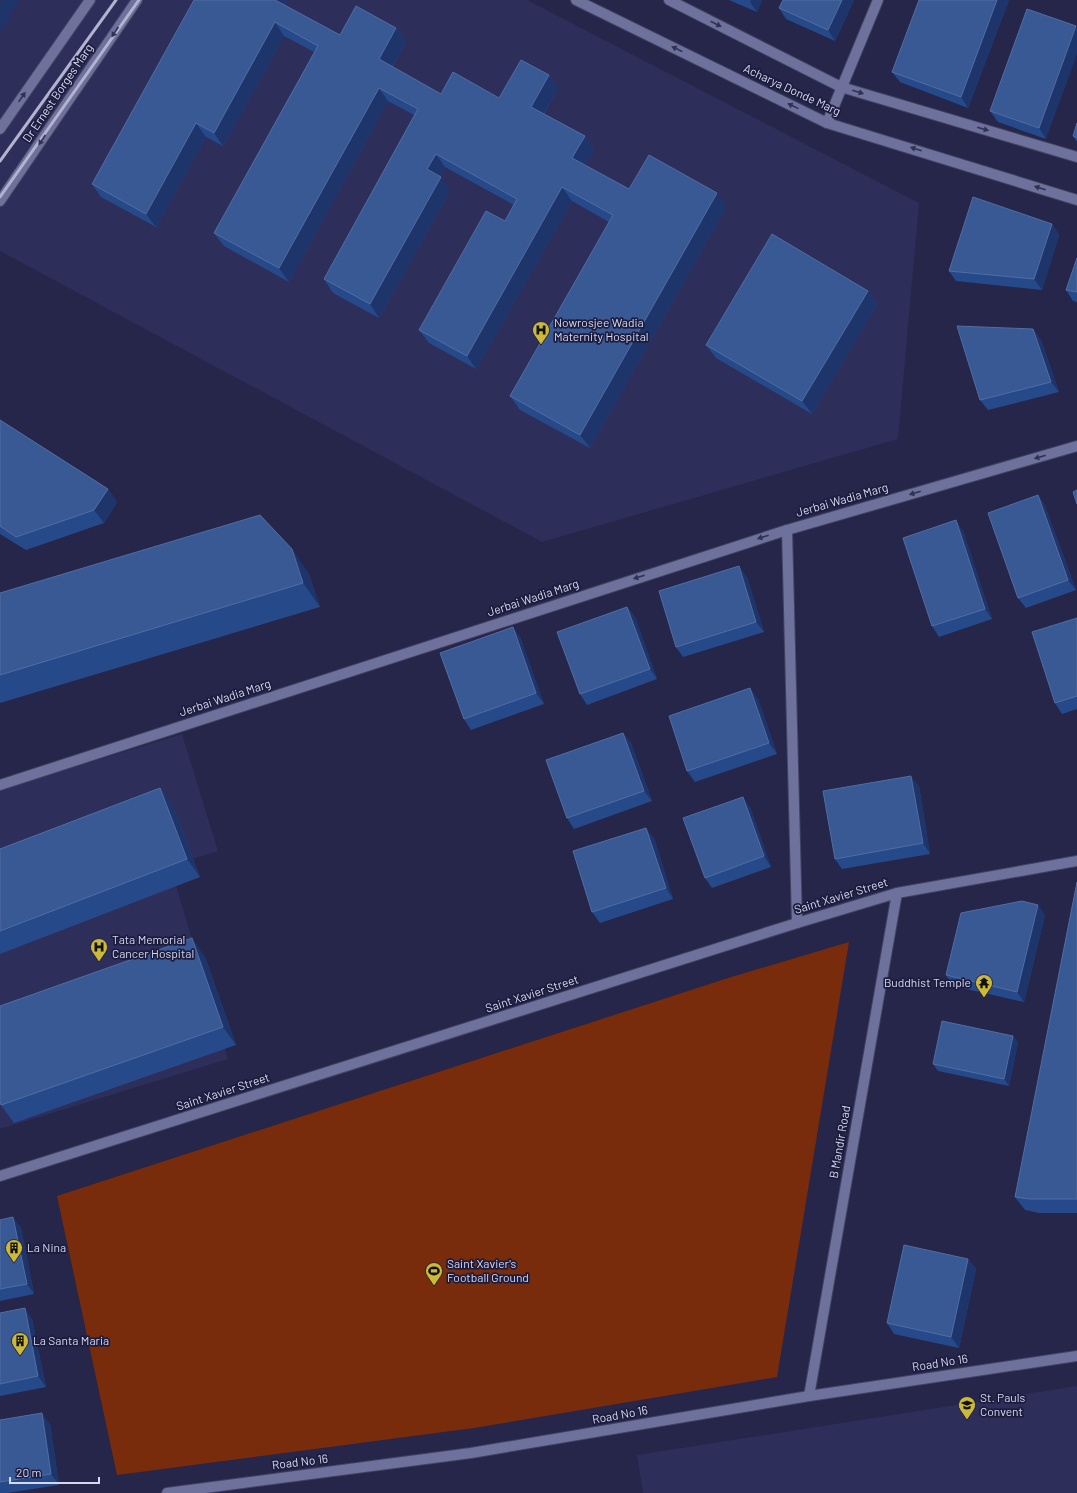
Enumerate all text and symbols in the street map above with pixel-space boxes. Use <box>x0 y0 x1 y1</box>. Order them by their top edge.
one-way arrow <box>710 21 722 27</box>
one-way arrow <box>111 27 119 37</box>
street label: Dr Ernest Borges Marg <box>19 41 95 144</box>
one-way arrow <box>671 46 682 52</box>
street label: Acharya Donde Marg <box>742 60 843 118</box>
one-way arrow <box>853 89 865 95</box>
one-way arrow <box>18 92 26 103</box>
one-way arrow <box>788 103 799 109</box>
one-way arrow <box>977 126 989 132</box>
one-way arrow <box>38 134 46 145</box>
one-way arrow <box>909 146 921 152</box>
one-way arrow <box>1033 185 1045 191</box>
place label: Nowrosjee Wadia Maternity Hospital <box>554 315 649 343</box>
hospital icon: Nowrosjee Wadia Maternity Hospital <box>531 320 551 345</box>
one-way arrow <box>1033 454 1045 460</box>
street label: Jerbai Wadia Marg <box>794 479 890 519</box>
one-way arrow <box>908 490 920 496</box>
one-way arrow <box>757 534 769 540</box>
one-way arrow <box>633 575 645 581</box>
street label: Jerbai Wadia Marg <box>485 576 580 618</box>
street label: Jerbai Wadia Marg <box>177 676 272 718</box>
street label: Saint Xavier Street <box>792 874 889 916</box>
place label: Tata Memorial Cancer Hospital <box>112 932 194 960</box>
hospital icon: Tata Memorial Cancer Hospital <box>89 937 109 962</box>
street label: Saint Xavier Street <box>483 971 580 1015</box>
temple icon: Buddhist Temple <box>974 973 994 998</box>
place label: Buddhist Temple <box>884 975 971 989</box>
street label: Saint Xavier Street <box>174 1069 271 1113</box>
street label: B Mandir Road <box>826 1104 852 1179</box>
building icon: La Nina <box>4 1238 24 1263</box>
place label: La Nina <box>27 1240 66 1254</box>
place label: Saint Xavier's Football Ground <box>447 1256 529 1284</box>
sports icon: Saint Xavier's Football Ground <box>424 1261 444 1286</box>
building icon: La Santa Maria <box>10 1331 30 1356</box>
place label: La Santa Maria <box>33 1333 109 1347</box>
street label: Road No 16 <box>911 1351 969 1373</box>
place label: St. Pauls Convent <box>980 1390 1026 1418</box>
school or university icon: St. Pauls Convent <box>957 1395 977 1420</box>
street label: Road No 16 <box>591 1402 649 1426</box>
street label: Road No 16 <box>271 1451 329 1471</box>
scale bar <box>10 1459 99 1485</box>
text: 20 m <box>16 1465 42 1479</box>

